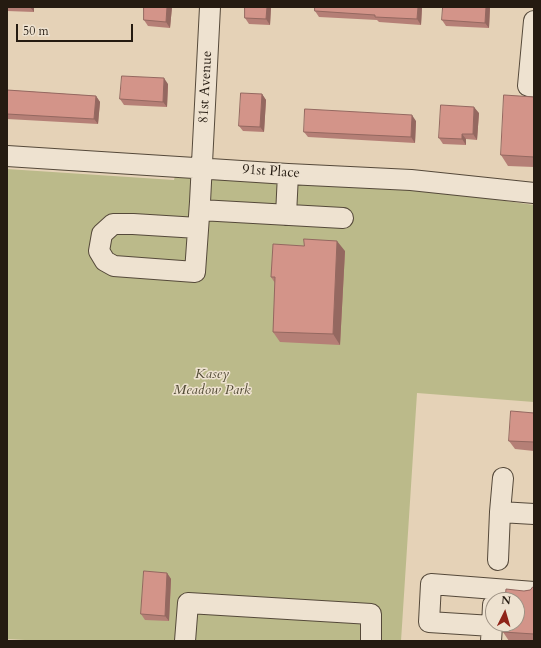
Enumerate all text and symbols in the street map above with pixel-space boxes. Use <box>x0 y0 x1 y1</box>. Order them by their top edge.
scale bar <box>18 16 135 42</box>
text: 50 m <box>23 23 49 39</box>
street label: 81st Avenue <box>196 50 216 124</box>
street label: 91st Place <box>242 162 300 182</box>
park label: Kasey Meadow Park <box>173 367 251 400</box>
north arrow <box>485 592 525 632</box>
text: N <box>501 593 511 608</box>

